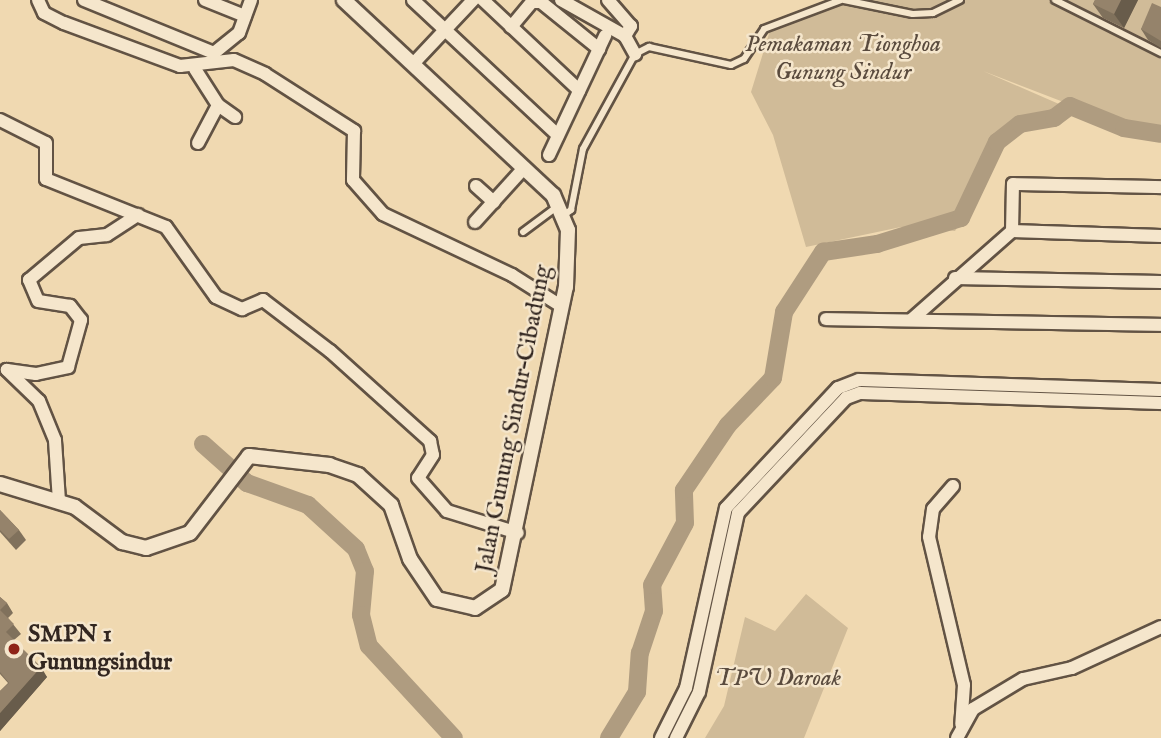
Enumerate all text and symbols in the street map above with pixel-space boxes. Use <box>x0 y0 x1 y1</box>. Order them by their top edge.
park label: Pemakaman Tionghoa Gunung Sindur <box>745 31 941 87</box>
street label: Jalan Gunung Sindur–Cibadung <box>470 262 558 576</box>
place label: SMPN 1 Gunungsindur <box>28 621 172 677</box>
marker: SMPN 1 Gunungsindur <box>6 641 22 657</box>
park label: TPU Daroak <box>715 665 841 693</box>

